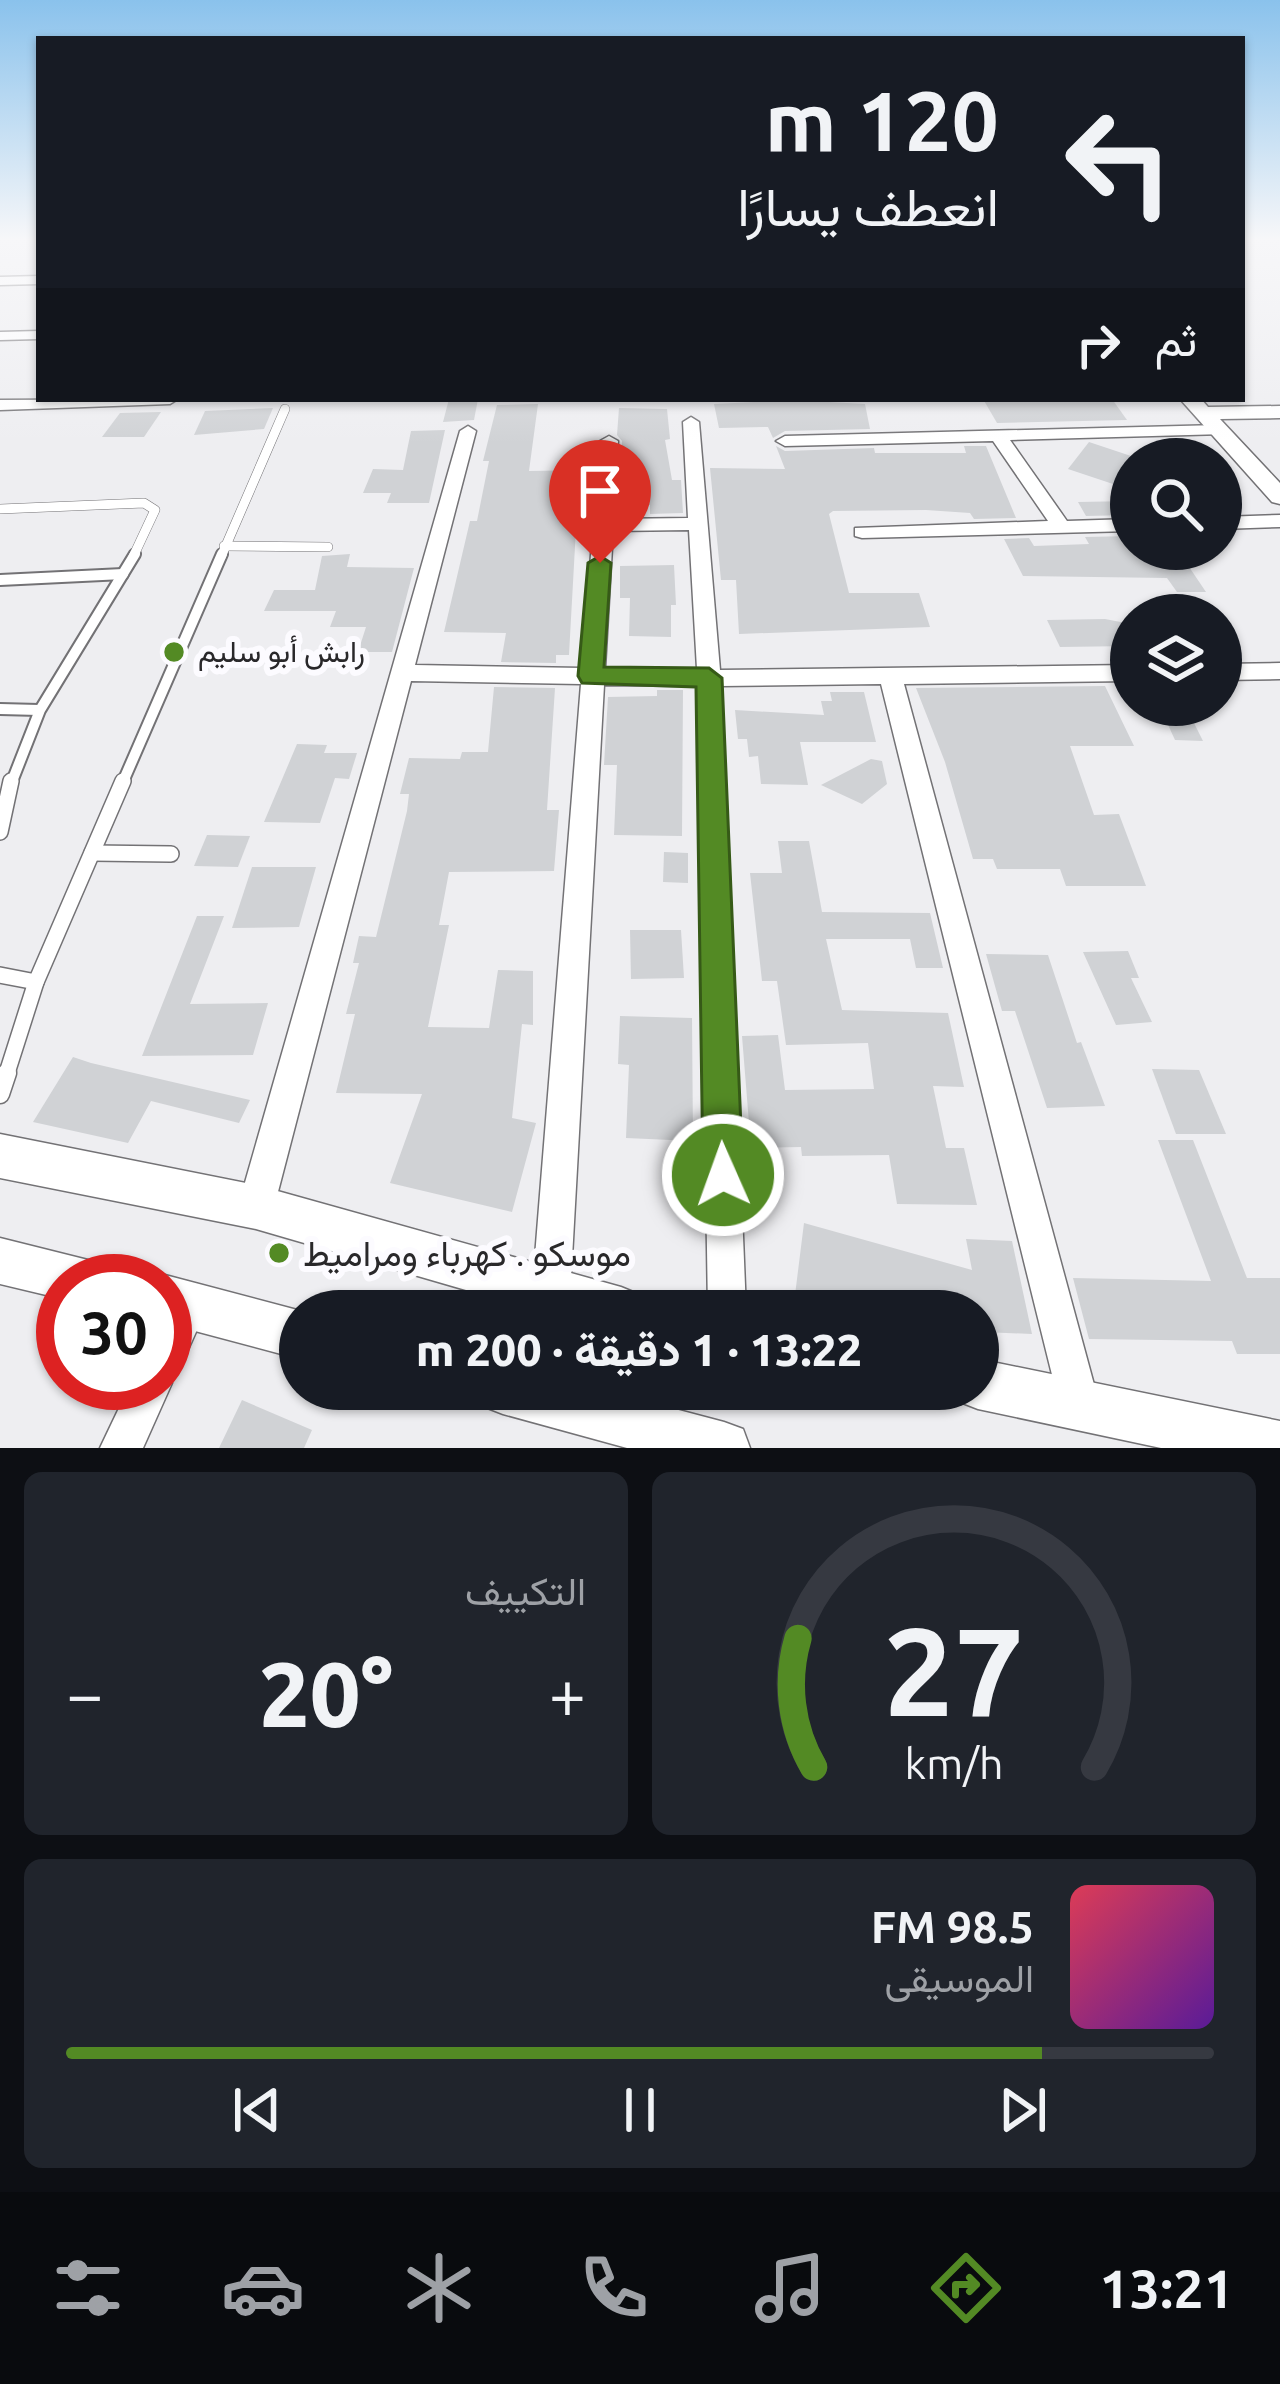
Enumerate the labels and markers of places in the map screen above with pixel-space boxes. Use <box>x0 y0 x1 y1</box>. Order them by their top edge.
pin <box>549 440 651 563</box>
place label: رابش أبو سليم <box>198 634 365 671</box>
marker: رابش أبو سليم <box>161 639 187 665</box>
place label: موسكو . كهرباء ومراميط <box>303 1232 631 1276</box>
marker: موسكو . كهرباء ومراميط <box>266 1240 292 1266</box>

